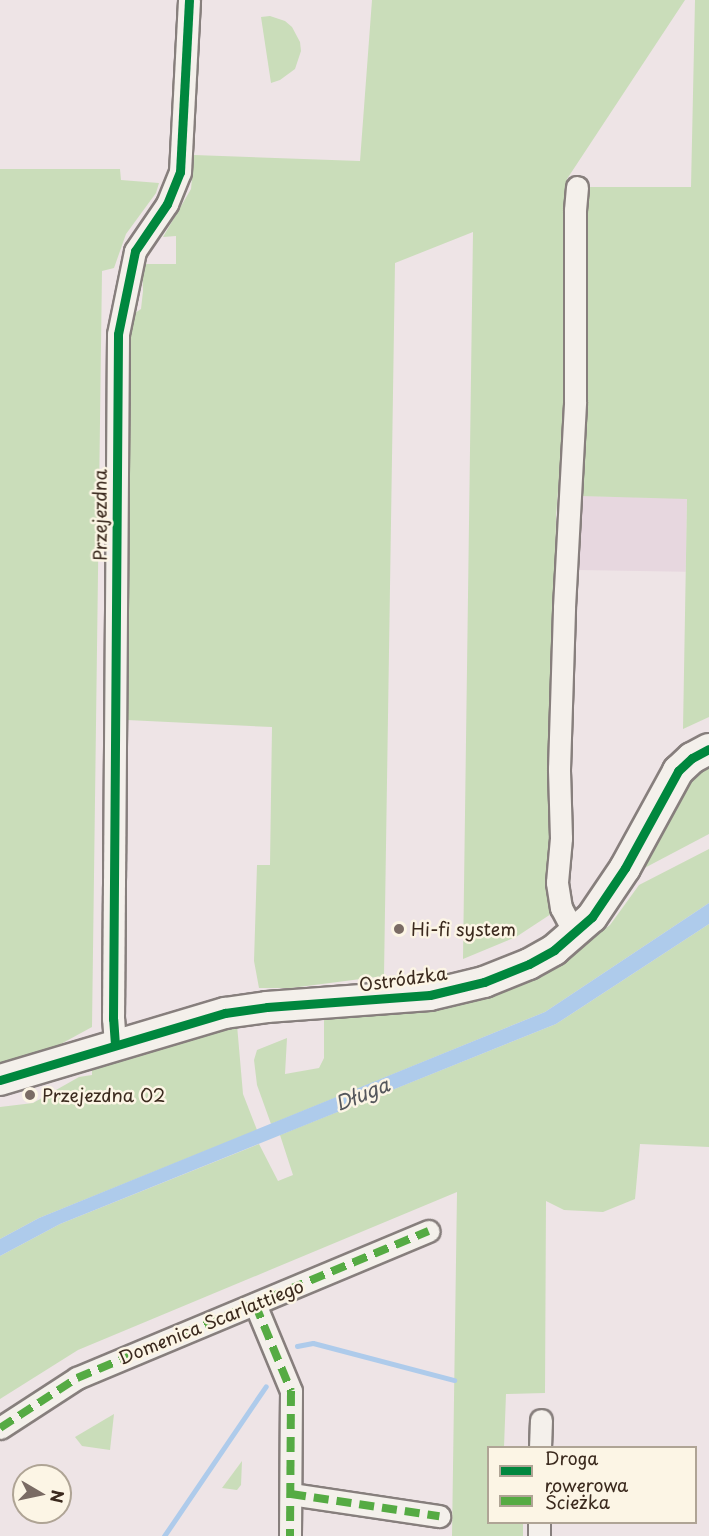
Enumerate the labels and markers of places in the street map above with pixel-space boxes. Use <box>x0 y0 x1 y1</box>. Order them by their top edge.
place label: Hi-fi system <box>411 918 517 940</box>
marker: Hi-fi system <box>392 922 406 936</box>
place label: Przejezdna 02 <box>42 1084 165 1106</box>
marker: Przejezdna 02 <box>23 1088 37 1102</box>

